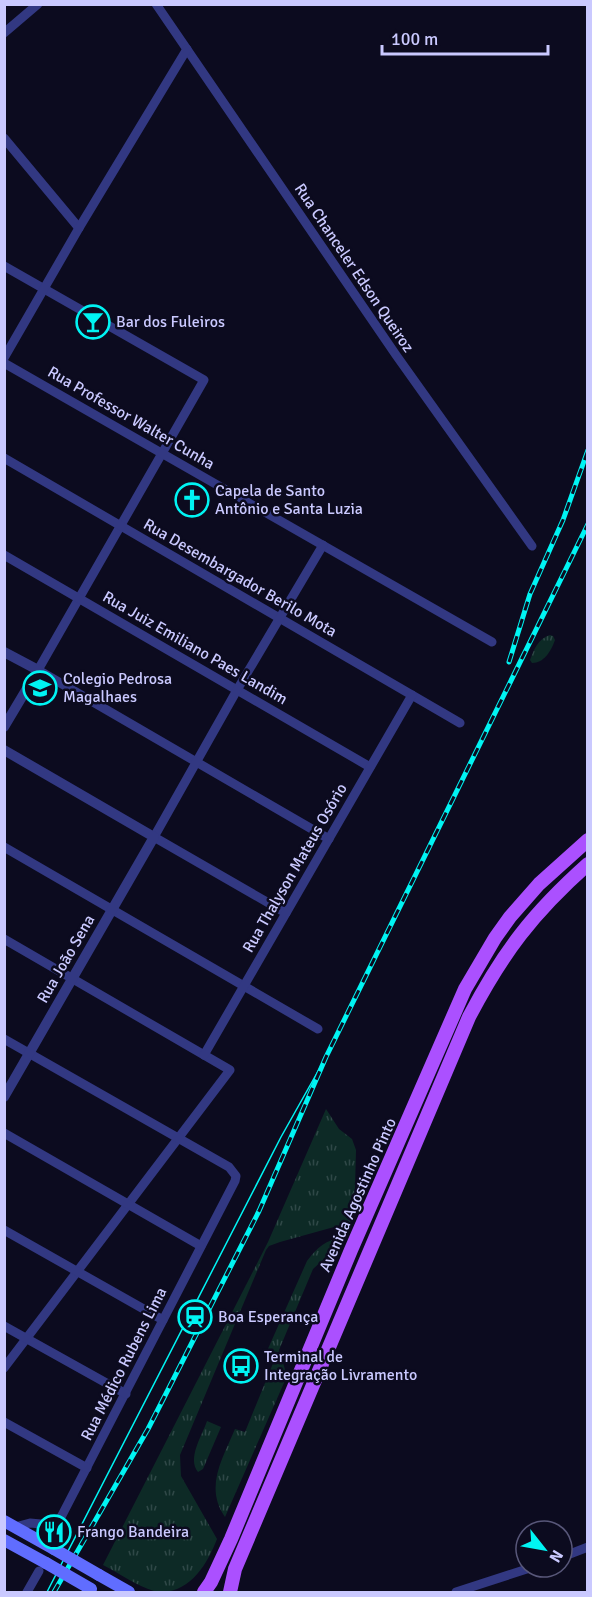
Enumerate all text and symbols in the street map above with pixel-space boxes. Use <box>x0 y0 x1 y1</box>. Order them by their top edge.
scale bar <box>382 18 548 56</box>
text: 100 m <box>391 28 438 50</box>
street label: Rua Chanceler Edson Queiroz <box>290 180 418 356</box>
bar icon: Bar dos Fuleiros <box>75 304 111 340</box>
place label: Bar dos Fuleiros <box>116 312 225 332</box>
street label: Rua Professor Walter Cunha <box>44 362 218 474</box>
place label: Capela de Santo Antônio e Santa Luzia <box>215 481 363 519</box>
church icon: Capela de Santo Antônio e Santa Luzia <box>174 482 210 518</box>
street label: Rua Desembargador Berilo Mota <box>140 514 340 642</box>
street label: Rua Juiz Emiliano Paes Landim <box>99 587 291 709</box>
place label: Colegio Pedrosa Magalhaes <box>63 669 172 707</box>
school or university icon: Colegio Pedrosa Magalhaes <box>22 670 58 706</box>
street label: Rua Thalyson Mateus Osório <box>238 780 352 956</box>
street label: Rua João Sena <box>33 911 99 1007</box>
street label: Avenida Agostinho Pinto <box>315 1115 401 1275</box>
street label: Rua Médico Rubens Lima <box>77 1284 171 1444</box>
station icon: Boa Esperança <box>177 1299 213 1335</box>
place label: Boa Esperança <box>218 1307 318 1327</box>
place label: Terminal de Integração Livramento <box>264 1347 417 1385</box>
bus stop icon: Terminal de Integração Livramento <box>223 1348 259 1384</box>
restaurant icon: Frango Bandeira <box>36 1514 72 1550</box>
north arrow <box>514 1519 574 1579</box>
place label: Frango Bandeira <box>77 1522 189 1542</box>
text: N <box>545 1546 567 1566</box>

